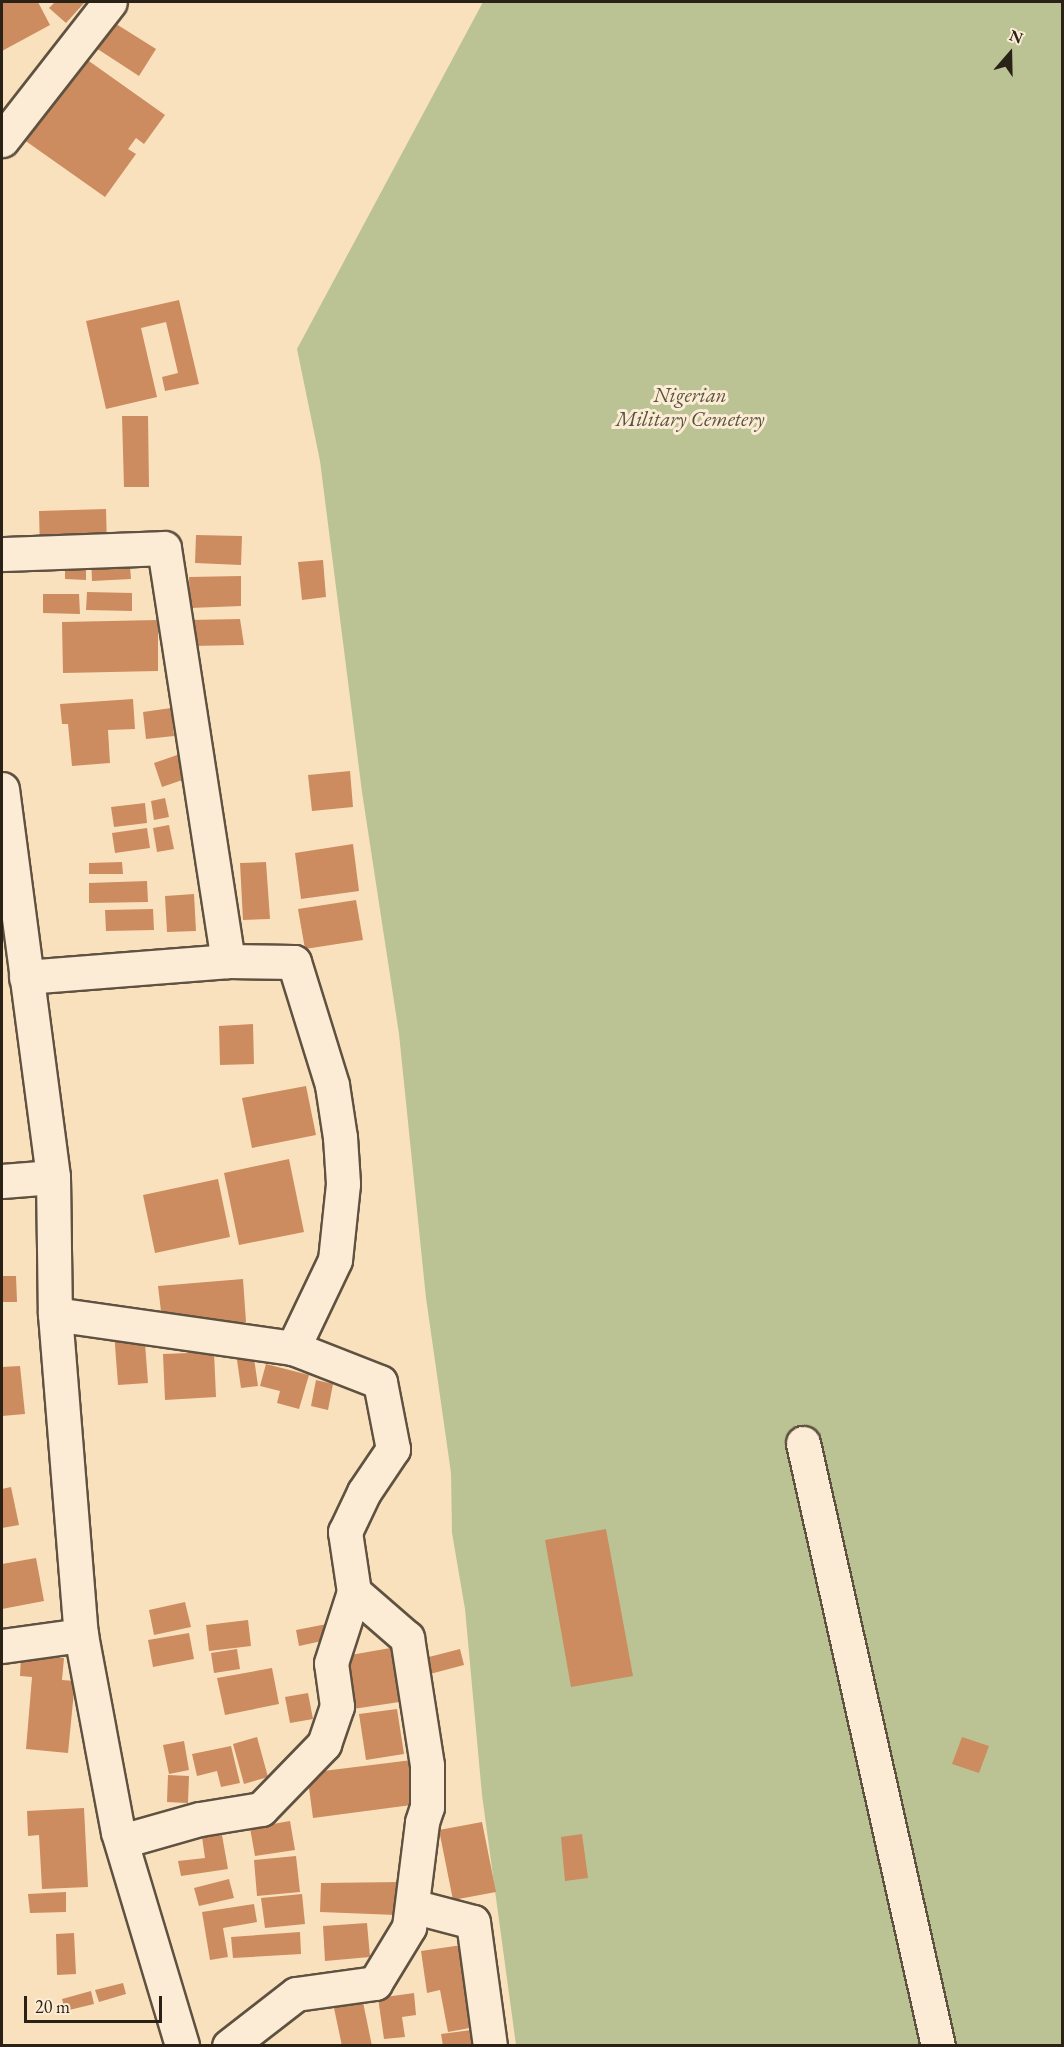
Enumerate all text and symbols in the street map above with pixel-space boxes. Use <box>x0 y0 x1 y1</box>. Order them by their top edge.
north arrow <box>980 24 1040 84</box>
text: N <box>1007 25 1026 49</box>
park label: Nigerian Military Cemetery <box>615 382 765 432</box>
scale bar <box>27 1984 165 2022</box>
text: 20 m <box>35 1995 70 2018</box>

